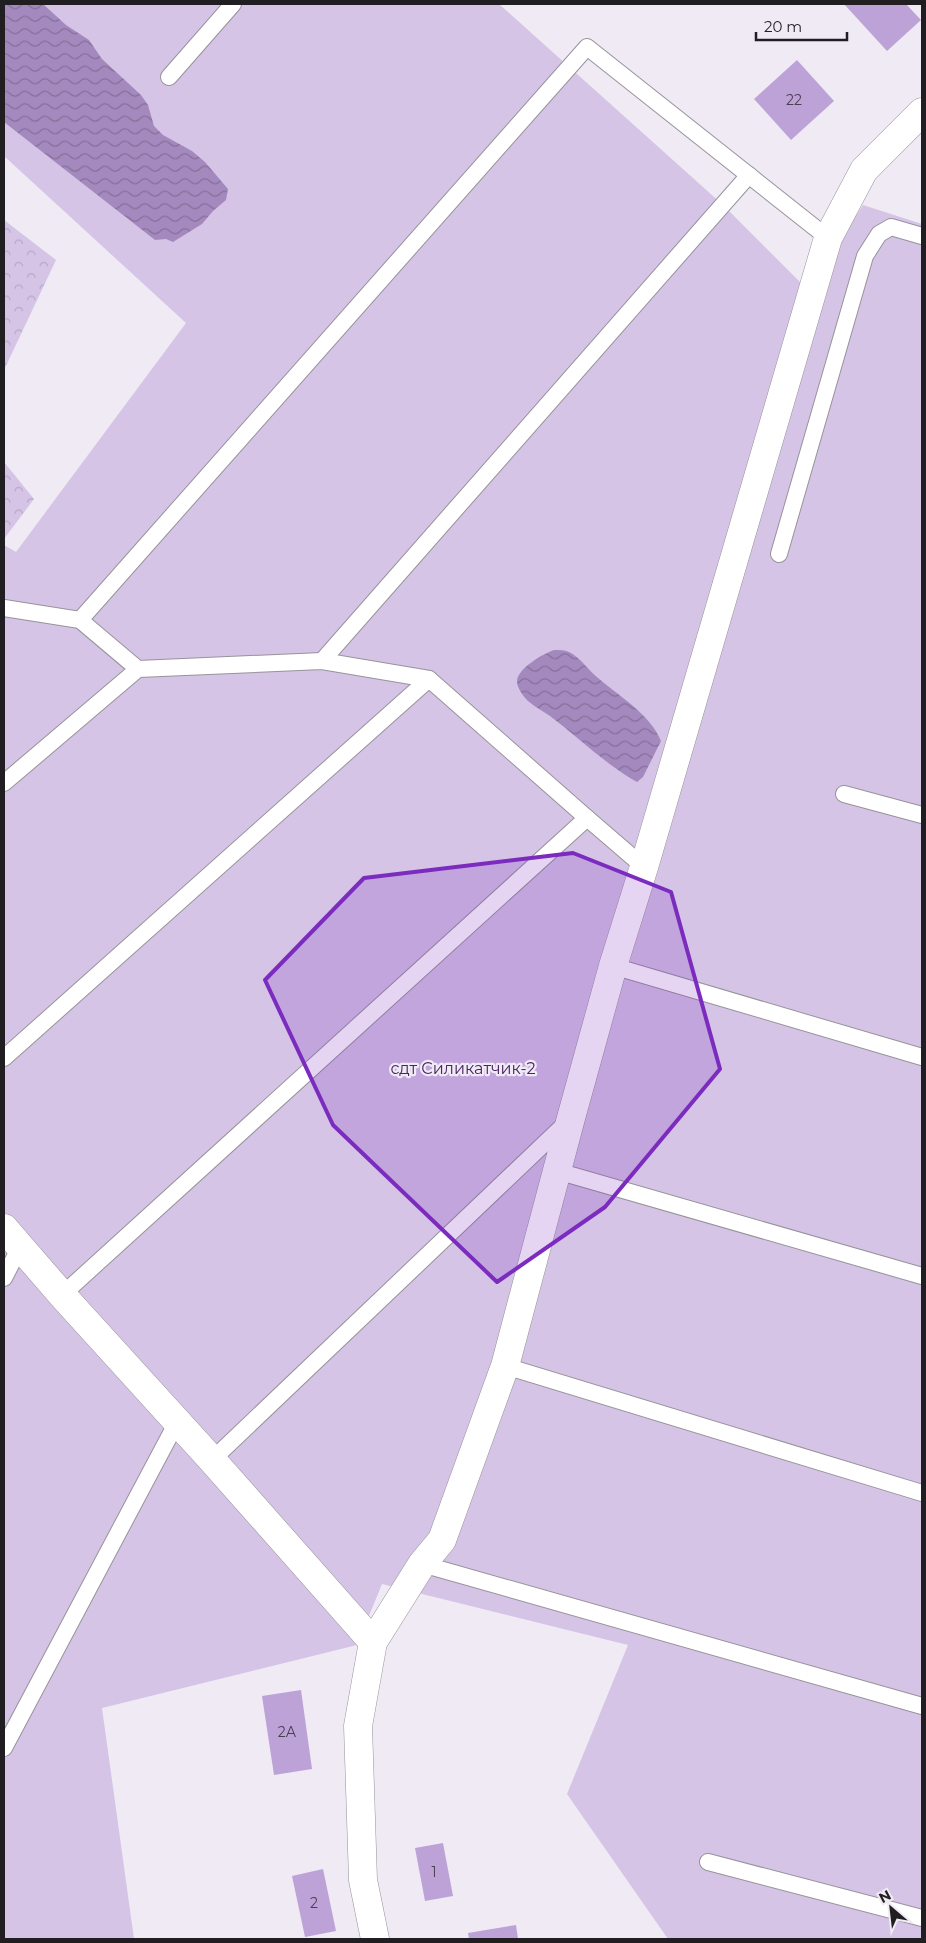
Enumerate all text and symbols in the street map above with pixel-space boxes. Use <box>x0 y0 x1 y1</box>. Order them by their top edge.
scale bar <box>756 10 847 42</box>
text: 20 m <box>764 17 802 36</box>
house number: 22 <box>786 91 802 109</box>
park label: сдт Силикатчик-2 <box>390 1059 536 1078</box>
house number: 2А <box>278 1723 297 1741</box>
house number: 1 <box>431 1863 437 1881</box>
north arrow <box>866 1883 916 1933</box>
text: N <box>876 1886 894 1907</box>
house number: 2 <box>310 1894 318 1912</box>

